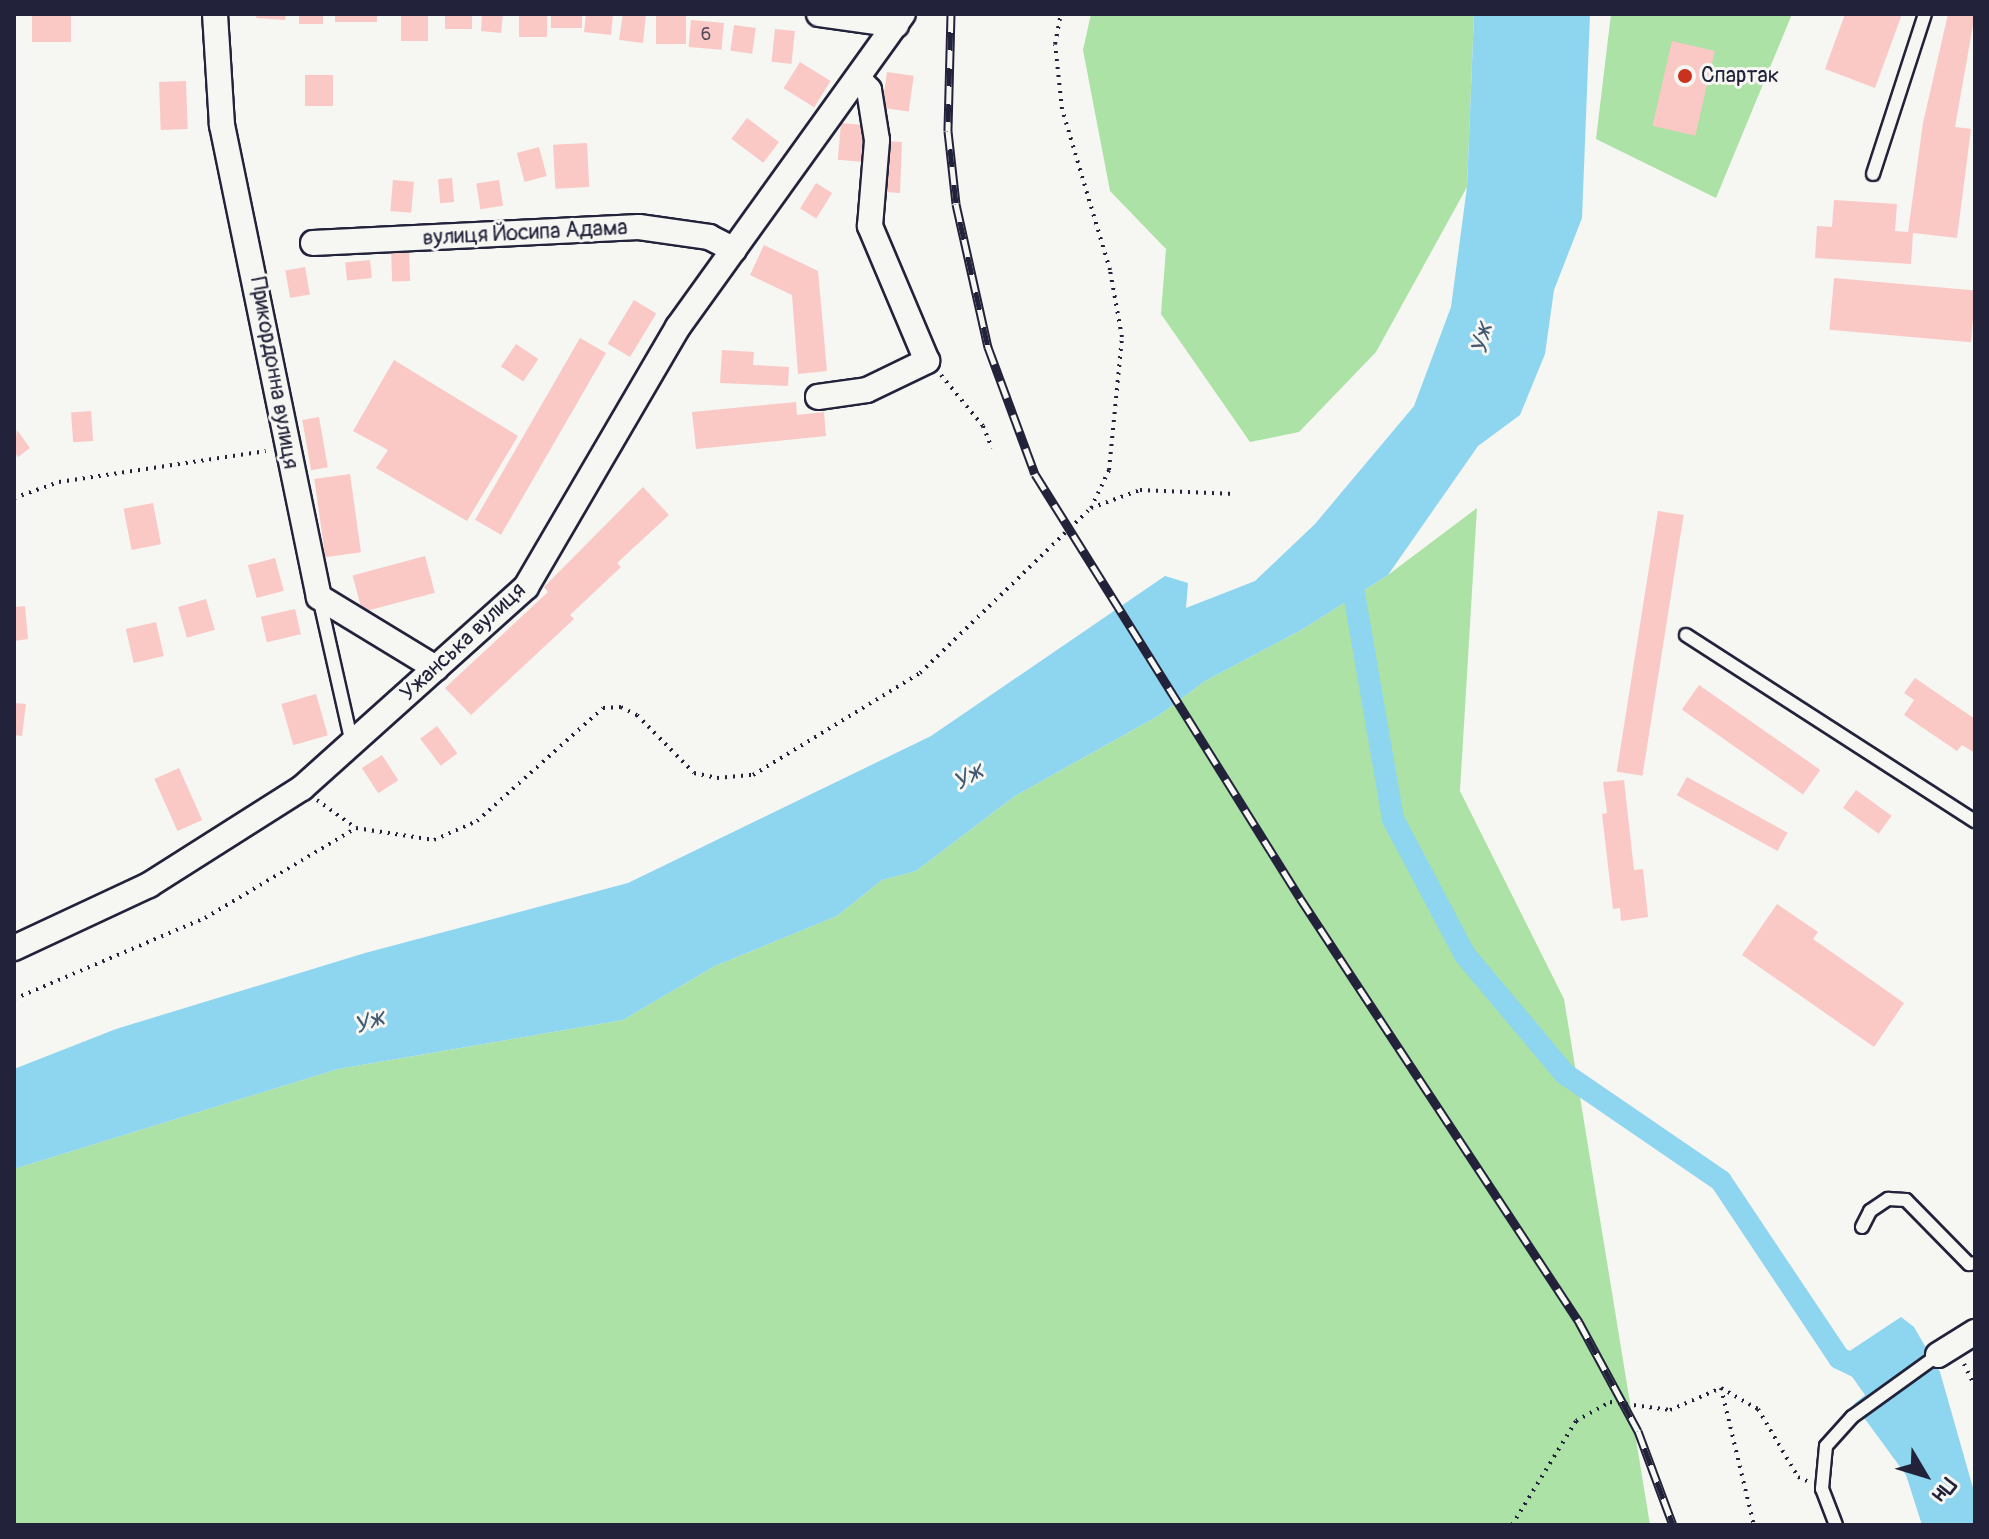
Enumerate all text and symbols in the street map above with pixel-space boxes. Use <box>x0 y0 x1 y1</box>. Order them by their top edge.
house number: 6 <box>701 24 711 46</box>
place label: Спартак <box>1701 63 1779 89</box>
marker: Спартак <box>1676 67 1694 85</box>
street label: вулиця Йосипа Адама <box>422 214 628 252</box>
street label: Прикордонна вулиця <box>244 275 304 471</box>
water label: Уж <box>1465 321 1499 357</box>
street label: Ужанська вулиця <box>395 577 531 707</box>
water label: Уж <box>948 757 988 797</box>
water label: Уж <box>350 1004 388 1040</box>
north arrow <box>1885 1435 1965 1515</box>
text: Пн <box>1925 1472 1962 1508</box>

